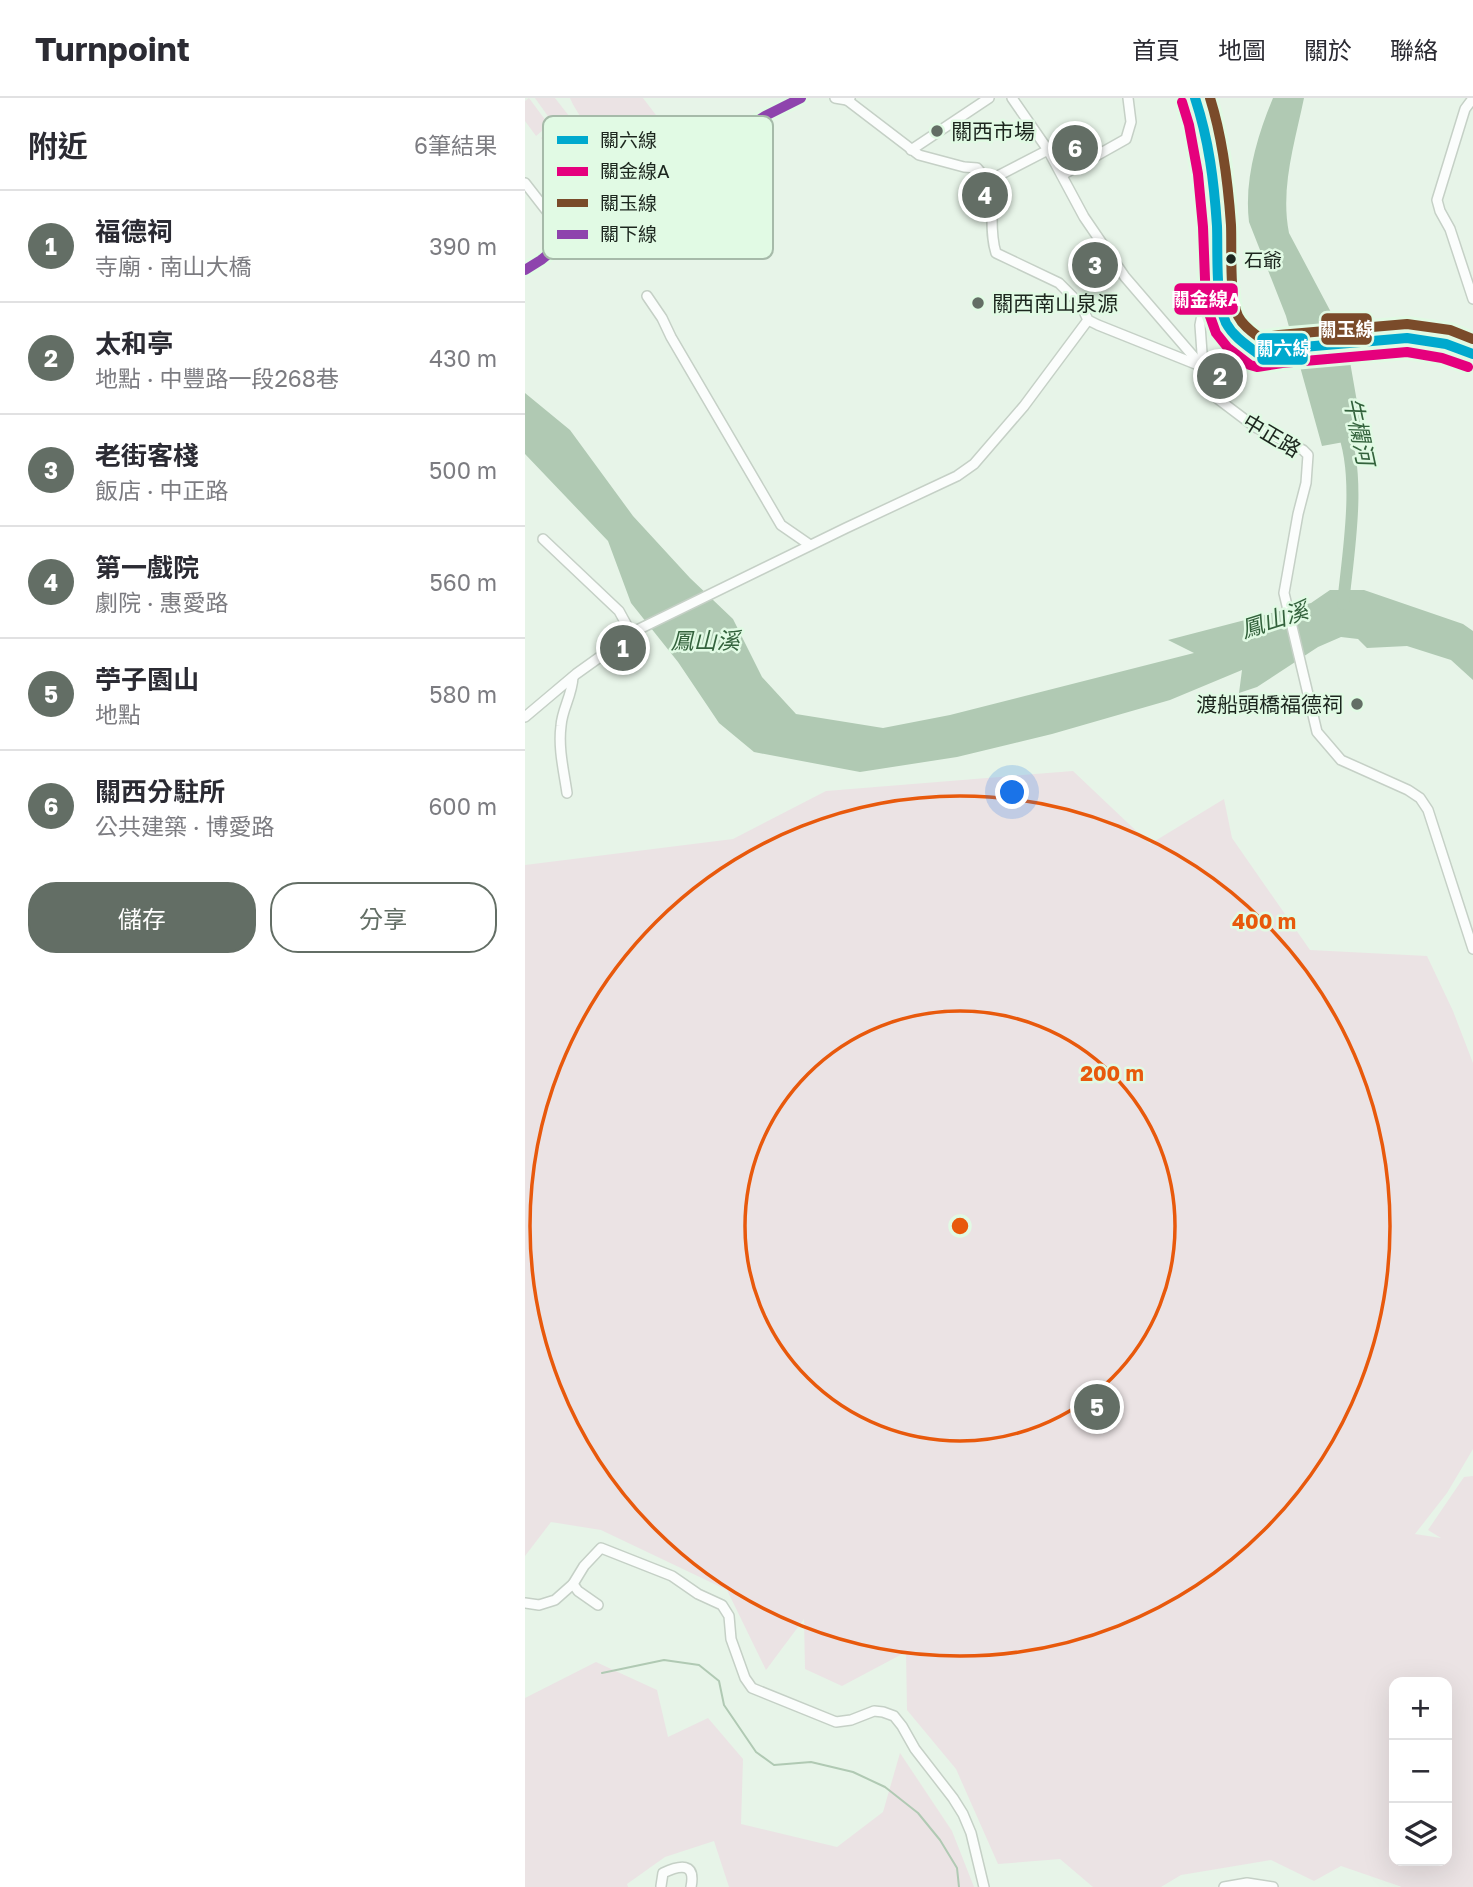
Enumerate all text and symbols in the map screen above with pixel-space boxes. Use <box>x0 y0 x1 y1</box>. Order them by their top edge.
text: Turnpoint <box>35 29 190 68</box>
text: 首頁 <box>1132 35 1180 64</box>
text: 地圖 <box>1218 35 1266 64</box>
text: 關於 <box>1304 35 1352 64</box>
text: 聯絡 <box>1390 35 1438 64</box>
legend <box>543 116 773 259</box>
place label: 關西市場 <box>951 118 1035 144</box>
pin: 6 <box>1052 122 1098 174</box>
marker: 關西市場 <box>929 123 945 139</box>
text: 附近 <box>28 128 88 164</box>
text: 關六線 <box>600 128 657 151</box>
text: 6筆結果 <box>414 131 497 159</box>
text: 關金線A <box>600 159 670 182</box>
pin: 4 <box>962 169 1008 221</box>
text: 關玉線 <box>600 191 657 214</box>
text: 福德祠 <box>95 216 173 247</box>
text: 關下線 <box>600 222 657 245</box>
text: 1 <box>45 232 57 260</box>
text: 390 m <box>429 232 497 260</box>
pin: 3 <box>1072 239 1118 291</box>
place label: 石爺 <box>1244 248 1282 271</box>
text: 寺廟 · 南山大橋 <box>95 252 251 280</box>
marker: 石爺 <box>1224 252 1238 266</box>
line badge: 關金線A <box>1173 282 1239 316</box>
text: 關金線A <box>1171 287 1242 310</box>
place label: 關西南山泉源 <box>992 290 1118 316</box>
marker: 關西南山泉源 <box>970 295 986 311</box>
line badge: 關玉線 <box>1320 312 1373 346</box>
text: 關玉線 <box>1317 317 1375 340</box>
text: 太和亭 <box>95 328 173 359</box>
line badge: 關六線 <box>1256 332 1309 366</box>
text: 關六線 <box>1254 336 1312 359</box>
text: 2 <box>44 344 58 372</box>
text: 430 m <box>429 344 497 372</box>
pin: 2 <box>1197 350 1243 402</box>
text: 地點 · 中豐路一段268巷 <box>95 364 339 392</box>
water label: 牛欄河 <box>1339 394 1382 472</box>
street label: 中正路 <box>1238 408 1306 462</box>
text: 老街客棧 <box>95 440 199 471</box>
text: 3 <box>44 456 58 484</box>
text: 500 m <box>429 456 497 484</box>
text: 飯店 · 中正路 <box>95 476 228 504</box>
text: 第一戲院 <box>95 552 199 583</box>
text: 4 <box>44 568 58 596</box>
text: 560 m <box>429 568 497 596</box>
text: 劇院 · 惠愛路 <box>95 588 228 616</box>
water label: 鳳山溪 <box>1237 594 1314 643</box>
pin: 1 <box>600 622 646 674</box>
water label: 鳳山溪 <box>671 626 743 654</box>
text: 苧子園山 <box>95 664 199 695</box>
text: 5 <box>44 680 58 708</box>
text: 580 m <box>429 680 497 708</box>
place label: 渡船頭橋福德祠 <box>1196 691 1343 717</box>
marker: 渡船頭橋福德祠 <box>1349 696 1365 712</box>
text: 地點 <box>95 700 141 728</box>
your location <box>995 775 1029 809</box>
text: 關西分駐所 <box>95 776 225 807</box>
text: 6 <box>44 792 58 820</box>
text: 600 m <box>428 792 497 820</box>
text: 公共建築 · 博愛路 <box>95 812 274 840</box>
button: 儲存 <box>28 882 256 953</box>
button: 分享 <box>270 882 497 953</box>
text: 400 m <box>1232 908 1296 934</box>
text: 200 m <box>1080 1060 1144 1086</box>
centre of rings <box>948 1214 972 1238</box>
pin: 5 <box>1074 1381 1120 1433</box>
map controls <box>1389 1677 1452 1866</box>
button: + <box>1389 1677 1452 1740</box>
button: − <box>1389 1740 1452 1803</box>
button: layers <box>1389 1803 1452 1866</box>

